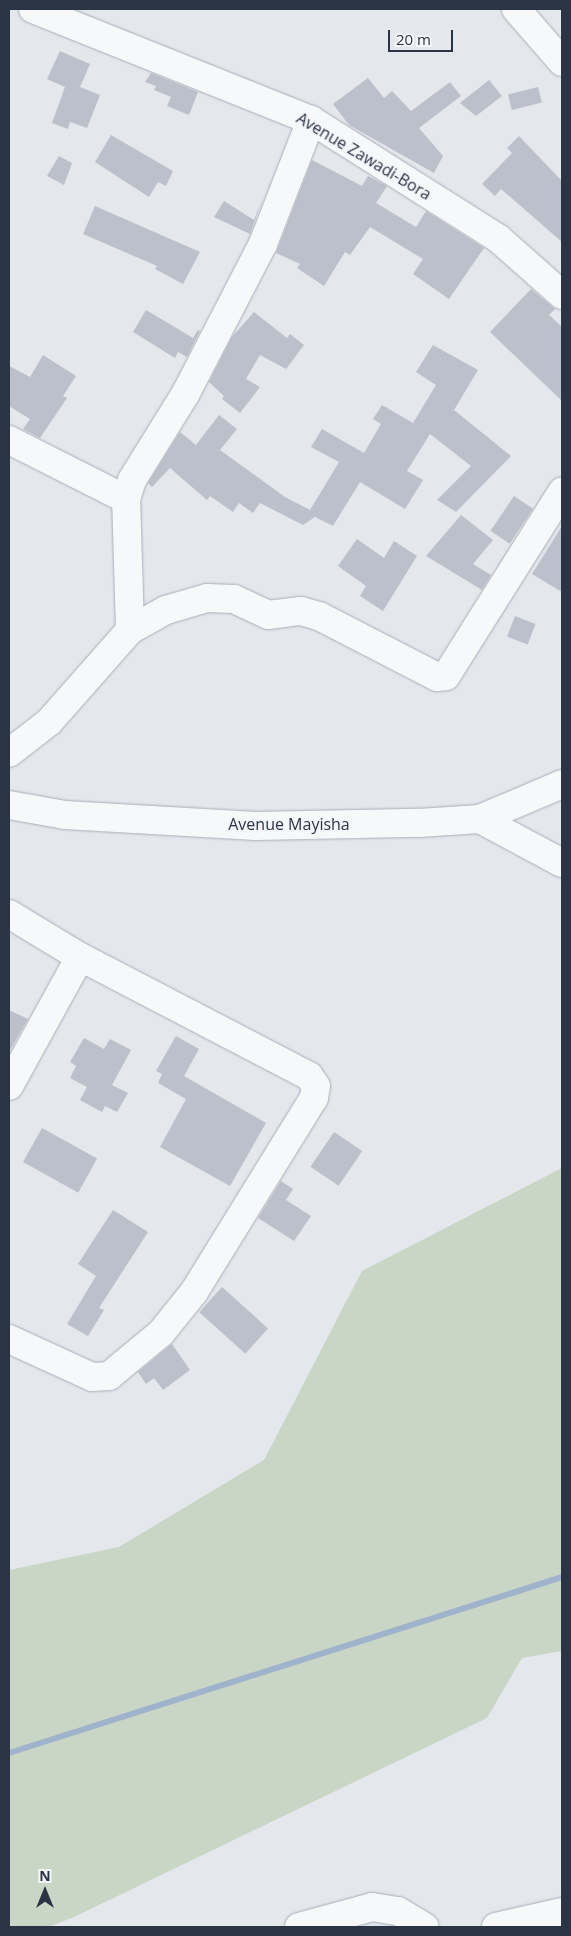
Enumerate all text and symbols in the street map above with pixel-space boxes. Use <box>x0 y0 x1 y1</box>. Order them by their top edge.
scale bar <box>391 20 456 52</box>
text: 20 m <box>396 29 431 49</box>
street label: Avenue Zawadi-Bora <box>293 108 435 204</box>
street label: Avenue Mayisha <box>228 814 350 834</box>
north arrow <box>20 1866 70 1916</box>
text: N <box>39 1866 51 1885</box>

